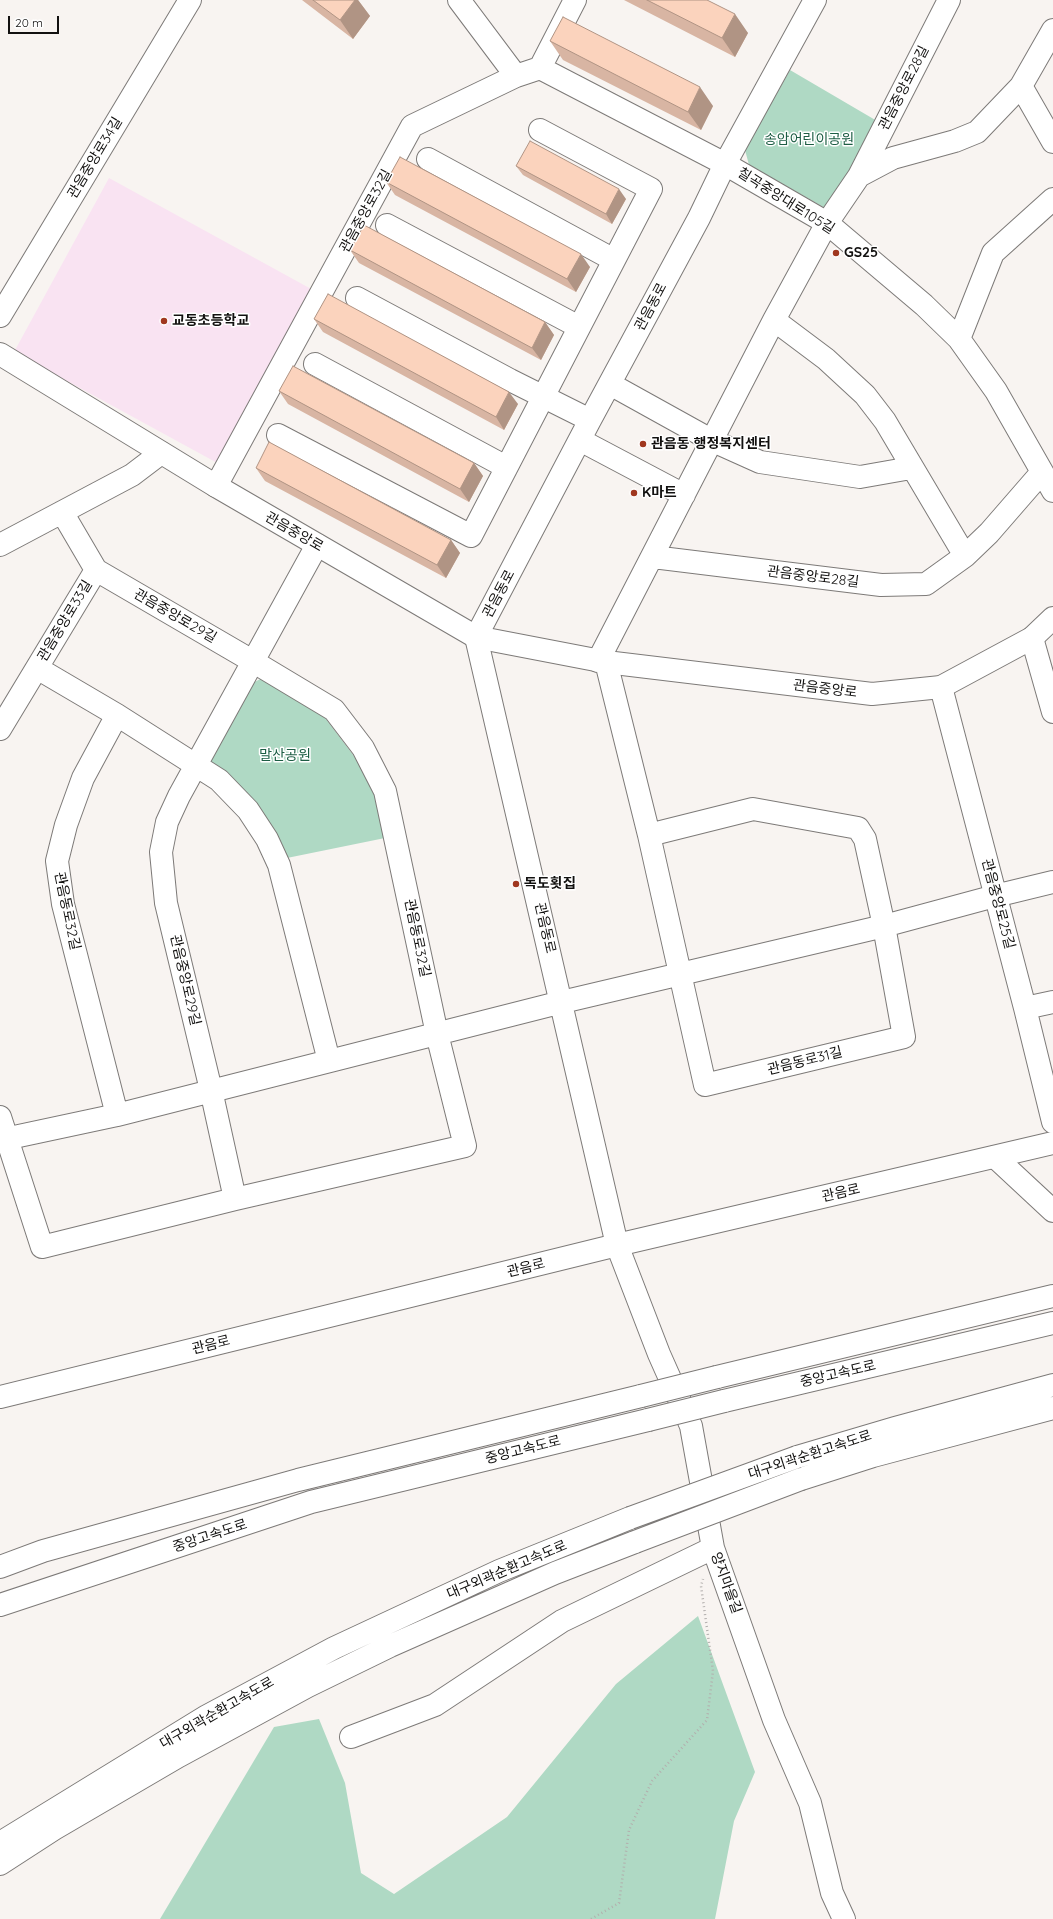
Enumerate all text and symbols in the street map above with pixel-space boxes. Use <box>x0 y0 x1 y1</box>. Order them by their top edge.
scale bar <box>10 8 61 34</box>
text: 20 m <box>15 15 43 30</box>
street label: 관음중앙로28길 <box>875 43 933 133</box>
street label: 관음중앙로34길 <box>64 114 126 202</box>
park label: 송암어린이공원 <box>764 132 854 148</box>
street label: 칠곡중앙대로105길 <box>734 164 838 238</box>
street label: 관음중앙로32길 <box>336 167 396 255</box>
place label: GS25 <box>844 245 878 261</box>
marker: GS25 <box>831 248 841 258</box>
street label: 관음동로 <box>631 280 671 334</box>
place label: 교동초등학교 <box>172 313 249 329</box>
marker: 교동초등학교 <box>159 316 169 326</box>
place label: 관음동 행정복지센터 <box>651 436 771 452</box>
marker: 관음동 행정복지센터 <box>638 439 648 449</box>
place label: K마트 <box>642 485 677 501</box>
marker: K마트 <box>629 488 639 498</box>
street label: 관음중앙로 <box>262 509 326 555</box>
street label: 관음중앙로28길 <box>766 563 860 591</box>
street label: 관음동로 <box>479 567 519 621</box>
street label: 관음중앙로33길 <box>34 577 96 665</box>
street label: 관음중앙로29길 <box>131 586 219 646</box>
street label: 관음중앙로 <box>792 677 858 701</box>
park label: 말산공원 <box>259 748 311 764</box>
street label: 관음중앙로25길 <box>978 857 1018 951</box>
street label: 관음동로32길 <box>51 870 83 952</box>
place label: 독도횟집 <box>524 876 576 892</box>
marker: 독도횟집 <box>511 879 521 889</box>
street label: 관음동로32길 <box>401 897 433 979</box>
street label: 관음동로 <box>531 901 559 955</box>
street label: 관음중앙로29길 <box>166 933 204 1027</box>
street label: 관음동로31길 <box>766 1044 844 1078</box>
street label: 관음로 <box>820 1180 862 1206</box>
street label: 관음로 <box>505 1255 547 1281</box>
street label: 관음로 <box>190 1332 232 1358</box>
street label: 중앙고속도로 <box>798 1357 878 1391</box>
street label: 대구외곽순환고속도로 <box>746 1427 874 1483</box>
street label: 중앙고속도로 <box>483 1433 563 1467</box>
street label: 중앙고속도로 <box>171 1516 249 1556</box>
street label: 대구외곽순환고속도로 <box>444 1537 570 1603</box>
street label: 양지마을길 <box>707 1550 745 1616</box>
street label: 대구외곽순환고속도로 <box>157 1674 277 1752</box>

